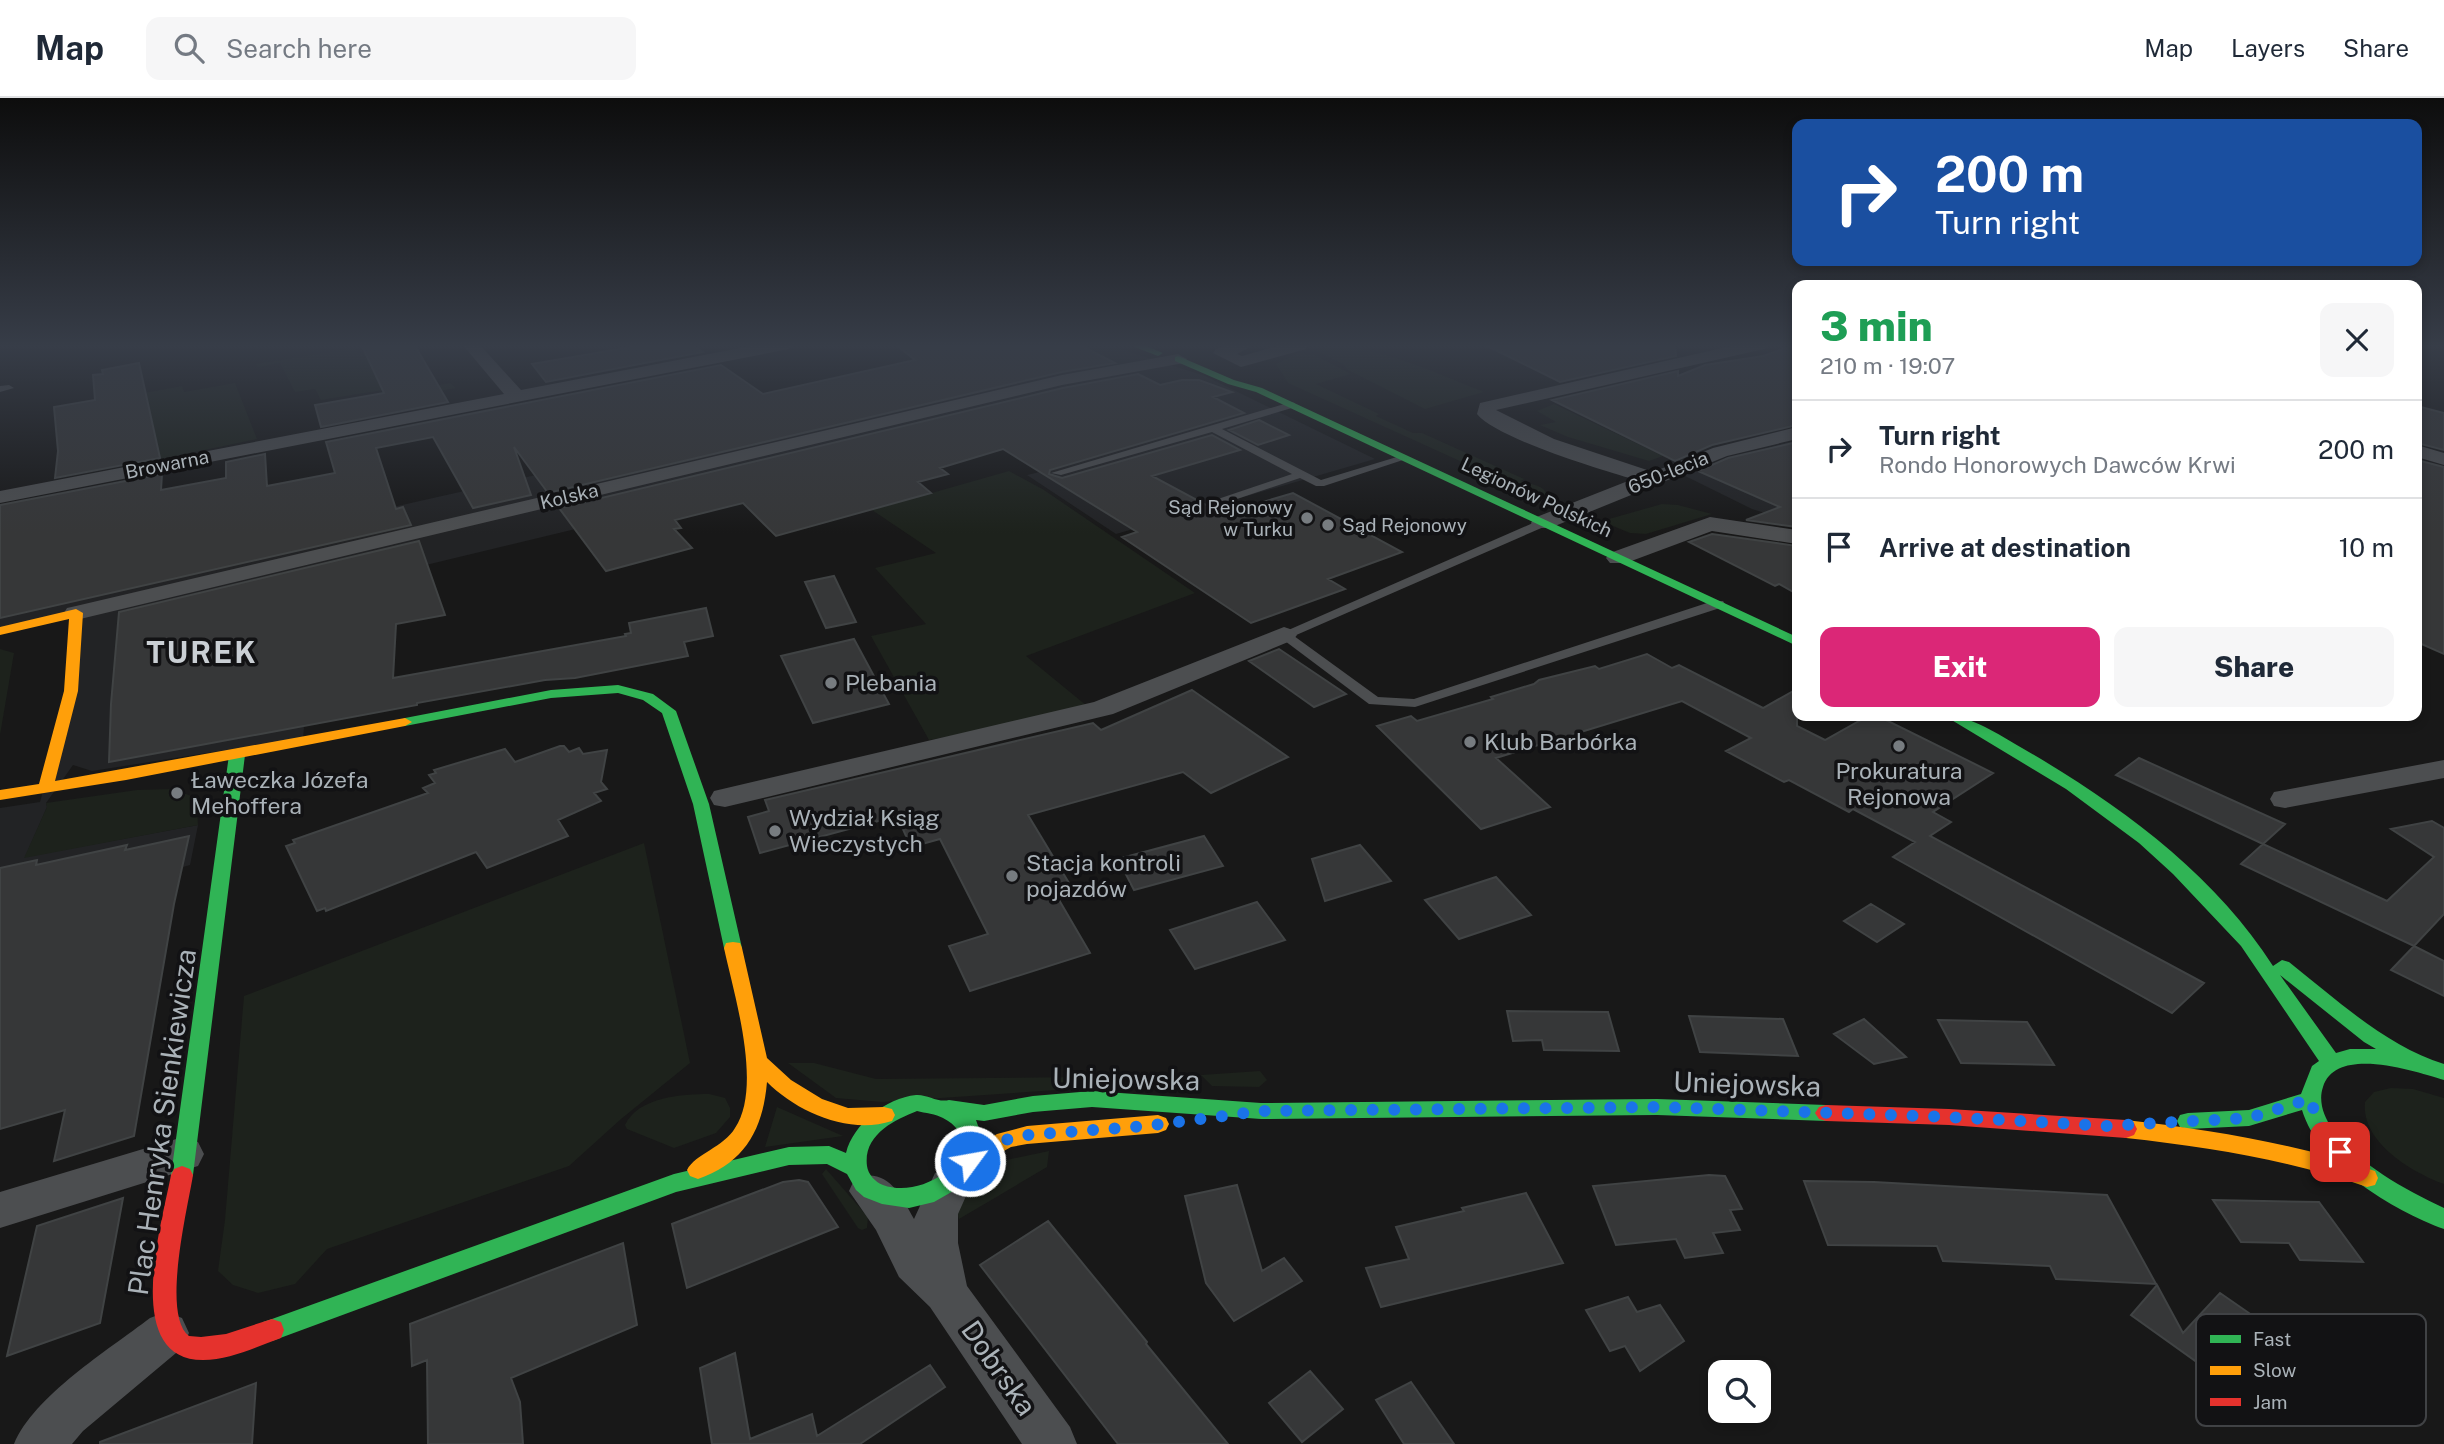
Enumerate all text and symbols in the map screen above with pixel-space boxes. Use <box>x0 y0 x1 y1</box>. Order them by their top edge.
search box <box>146 17 636 80</box>
text: Map <box>35 29 104 67</box>
icon: search <box>170 29 208 67</box>
text: Search here <box>226 33 372 64</box>
text: Map <box>2144 34 2193 62</box>
text: Layers <box>2231 34 2305 62</box>
text: Share <box>2343 34 2409 62</box>
text: 200 m <box>1935 145 2084 203</box>
icon: right <box>1820 147 1911 238</box>
text: Turn right <box>1935 204 2080 241</box>
text: 3 min <box>1820 301 1933 350</box>
button: close <box>2320 303 2394 377</box>
text: 210 m · 19:07 <box>1820 352 1955 379</box>
text: Turn right <box>1879 420 2001 451</box>
icon: right <box>1820 430 1858 468</box>
text: 200 m <box>2318 434 2394 465</box>
street label: Browarna <box>123 445 211 483</box>
street label: 650-lecia <box>1625 446 1711 498</box>
text: Rondo Honorowych Dawców Krwi <box>1879 451 2236 478</box>
street label: Legionów Polskich <box>1458 452 1616 542</box>
street label: Kolska <box>538 479 600 513</box>
place label: Sąd Rejonowy w Turku <box>1168 496 1293 540</box>
marker: Sąd Rejonowy w Turku <box>1299 510 1315 526</box>
place label: Sąd Rejonowy <box>1342 514 1467 536</box>
marker: Sąd Rejonowy <box>1320 517 1336 533</box>
icon: arrive <box>1820 528 1858 566</box>
text: Arrive at destination <box>1879 532 2131 563</box>
text: 10 m <box>2339 532 2394 563</box>
button: Exit <box>1820 627 2100 707</box>
button: Share <box>2114 627 2394 707</box>
district label: TUREK <box>146 634 258 670</box>
place label: Plebania <box>845 669 937 696</box>
marker: Plebania <box>823 675 839 691</box>
place label: Klub Barbórka <box>1484 728 1637 755</box>
marker: Klub Barbórka <box>1462 734 1478 750</box>
marker: Prokuratura Rejonowa <box>1891 738 1907 754</box>
place label: Prokuratura Rejonowa <box>1835 757 1963 810</box>
place label: Ławeczka Józefa Mehoffera <box>191 766 368 819</box>
marker: Ławeczka Józefa Mehoffera <box>169 785 185 801</box>
place label: Wydział Ksiąg Wieczystych <box>789 804 940 857</box>
marker: Wydział Ksiąg Wieczystych <box>767 823 783 839</box>
place label: Stacja kontroli pojazdów <box>1026 849 1181 902</box>
marker: Stacja kontroli pojazdów <box>1004 868 1020 884</box>
street label: Plac Henryka Sienkiewicza <box>121 947 202 1297</box>
street label: Uniejowska <box>1052 1061 1200 1096</box>
street label: Uniejowska <box>1672 1064 1822 1103</box>
pin <box>2310 1122 2370 1182</box>
position arrow <box>933 1124 1007 1198</box>
icon: arrive <box>2321 1133 2359 1171</box>
street label: Dobrska <box>955 1314 1044 1421</box>
legend <box>2196 1314 2426 1426</box>
text: Fast <box>2253 1328 2291 1350</box>
text: Slow <box>2253 1359 2297 1381</box>
map controls <box>1708 1360 1771 1423</box>
button: search <box>1708 1360 1771 1423</box>
text: Jam <box>2253 1391 2287 1413</box>

